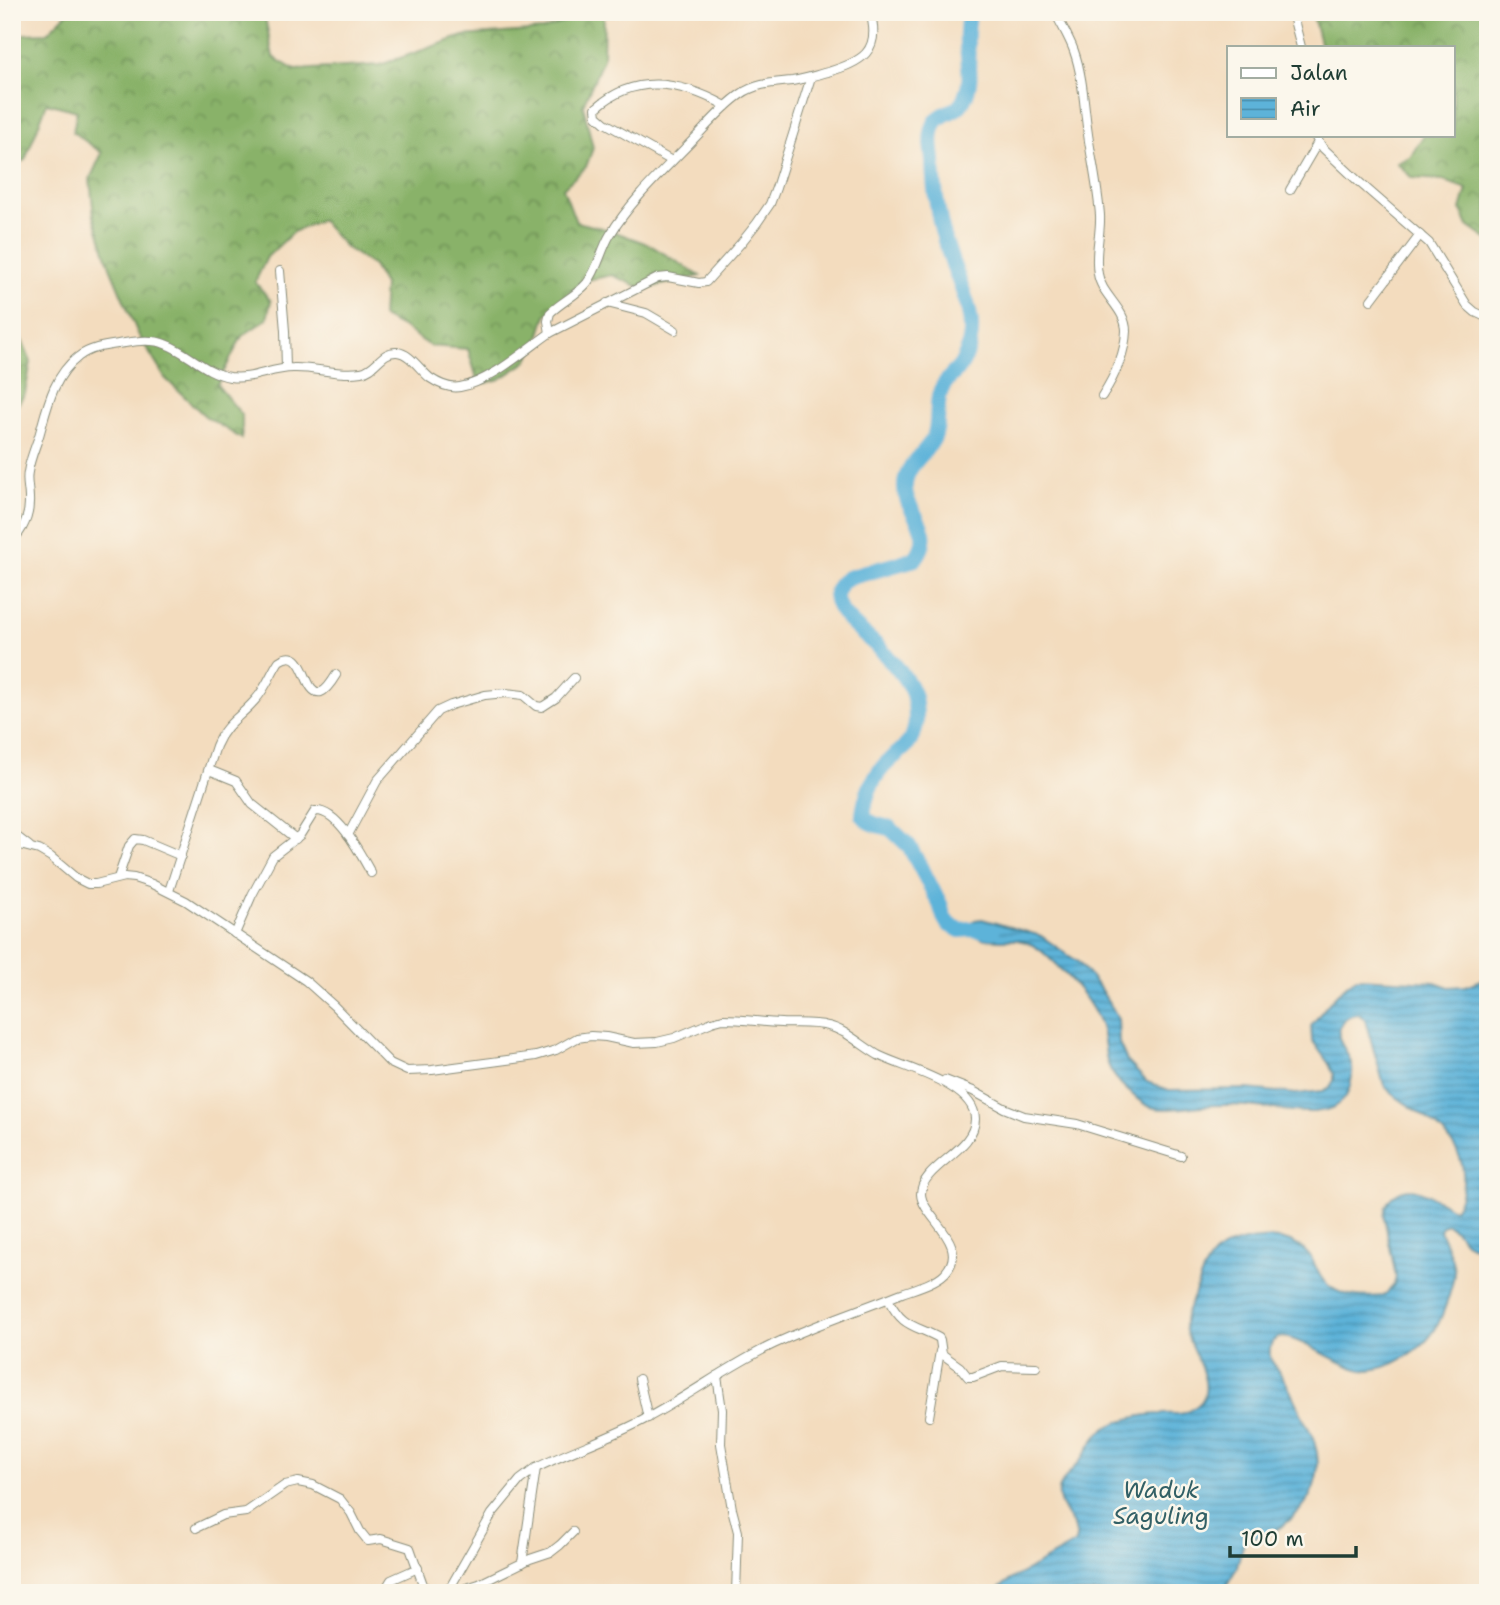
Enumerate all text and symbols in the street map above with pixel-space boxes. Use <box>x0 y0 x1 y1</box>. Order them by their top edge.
legend <box>1227 46 1454 136</box>
text: Jalan <box>1290 59 1348 87</box>
text: Air <box>1290 95 1321 123</box>
water label: Waduk Saguling <box>1113 1475 1209 1531</box>
scale bar <box>1230 1514 1356 1558</box>
text: 100 m <box>1241 1525 1304 1553</box>

